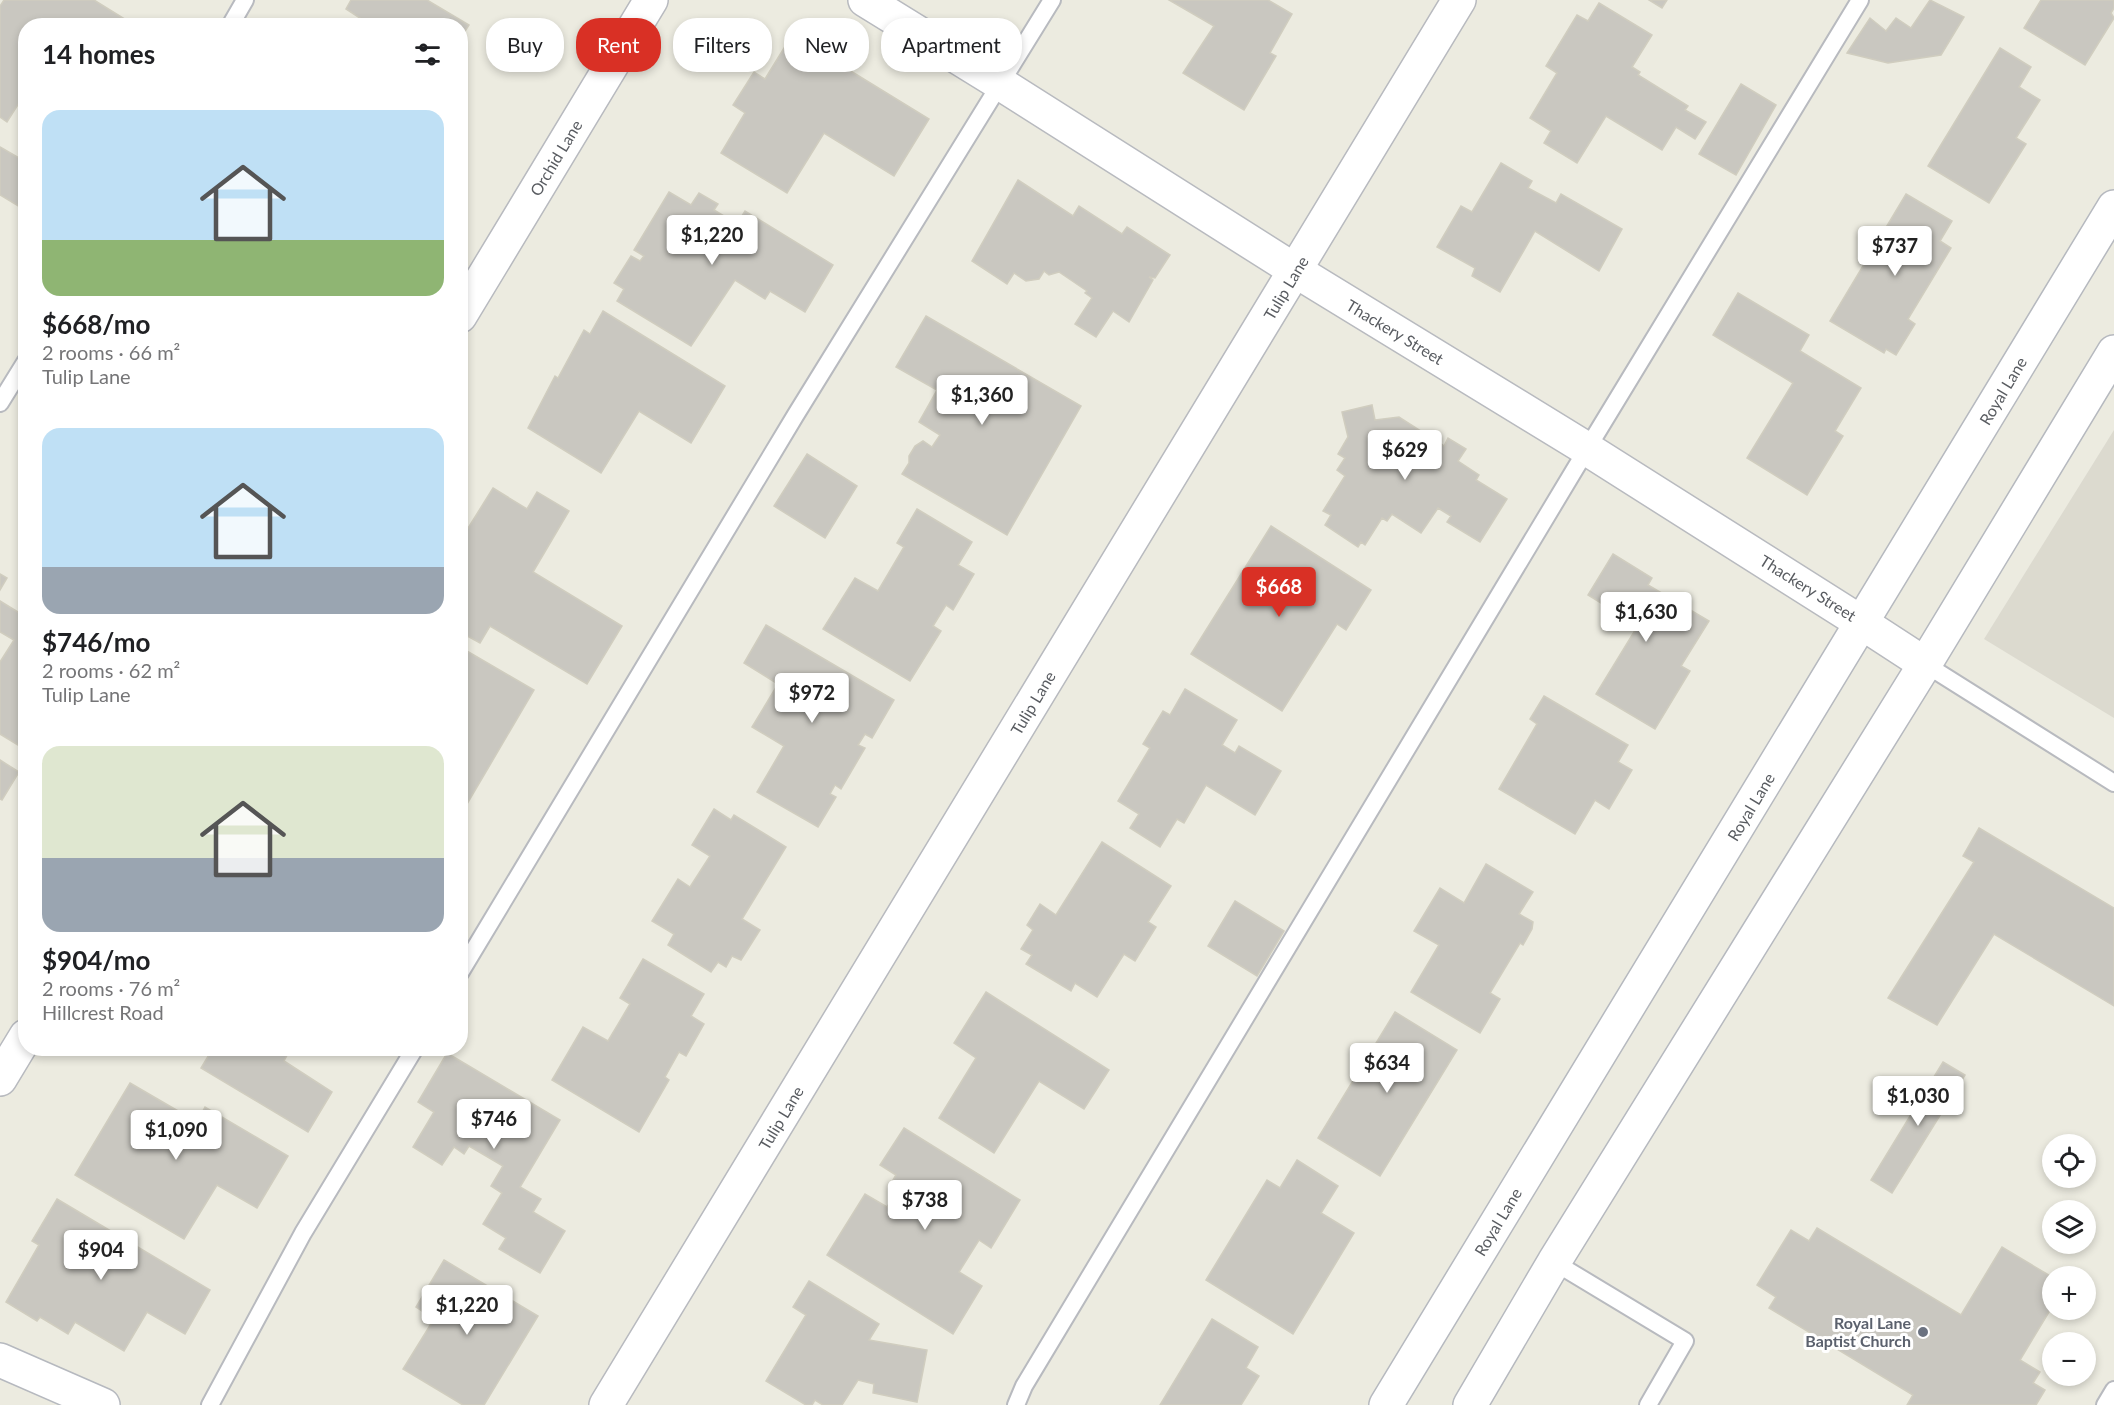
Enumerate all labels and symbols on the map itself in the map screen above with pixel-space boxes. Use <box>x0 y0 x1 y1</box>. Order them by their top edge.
street label: Orchid Lane <box>525 116 586 199</box>
pin: $1,220 <box>663 215 761 266</box>
pin: $737 <box>1859 226 1931 277</box>
street label: Tulip Lane <box>1259 252 1312 323</box>
street label: Thackery Street <box>1343 295 1447 368</box>
street label: Royal Lane <box>1975 353 2030 428</box>
pin: $1,360 <box>933 375 1031 426</box>
pin: $629 <box>1369 430 1441 481</box>
street label: Thackery Street <box>1757 550 1860 625</box>
pin: $668 <box>1243 567 1315 618</box>
pin: $1,630 <box>1597 592 1695 643</box>
street label: Tulip Lane <box>1006 667 1059 738</box>
pin: $972 <box>776 673 848 724</box>
street label: Royal Lane <box>1723 769 1778 844</box>
pin: $634 <box>1351 1043 1423 1094</box>
pin: $1,030 <box>1869 1076 1967 1127</box>
street label: Tulip Lane <box>754 1082 807 1153</box>
pin: $746 <box>458 1099 530 1150</box>
pin: $1,090 <box>127 1110 225 1161</box>
pin: $738 <box>889 1180 961 1231</box>
street label: Royal Lane <box>1470 1184 1525 1259</box>
pin: $904 <box>65 1230 137 1281</box>
pin: $1,220 <box>418 1285 516 1336</box>
place label: Royal Lane Baptist Church <box>1805 1313 1911 1350</box>
marker: Royal Lane Baptist Church <box>1916 1325 1930 1339</box>

